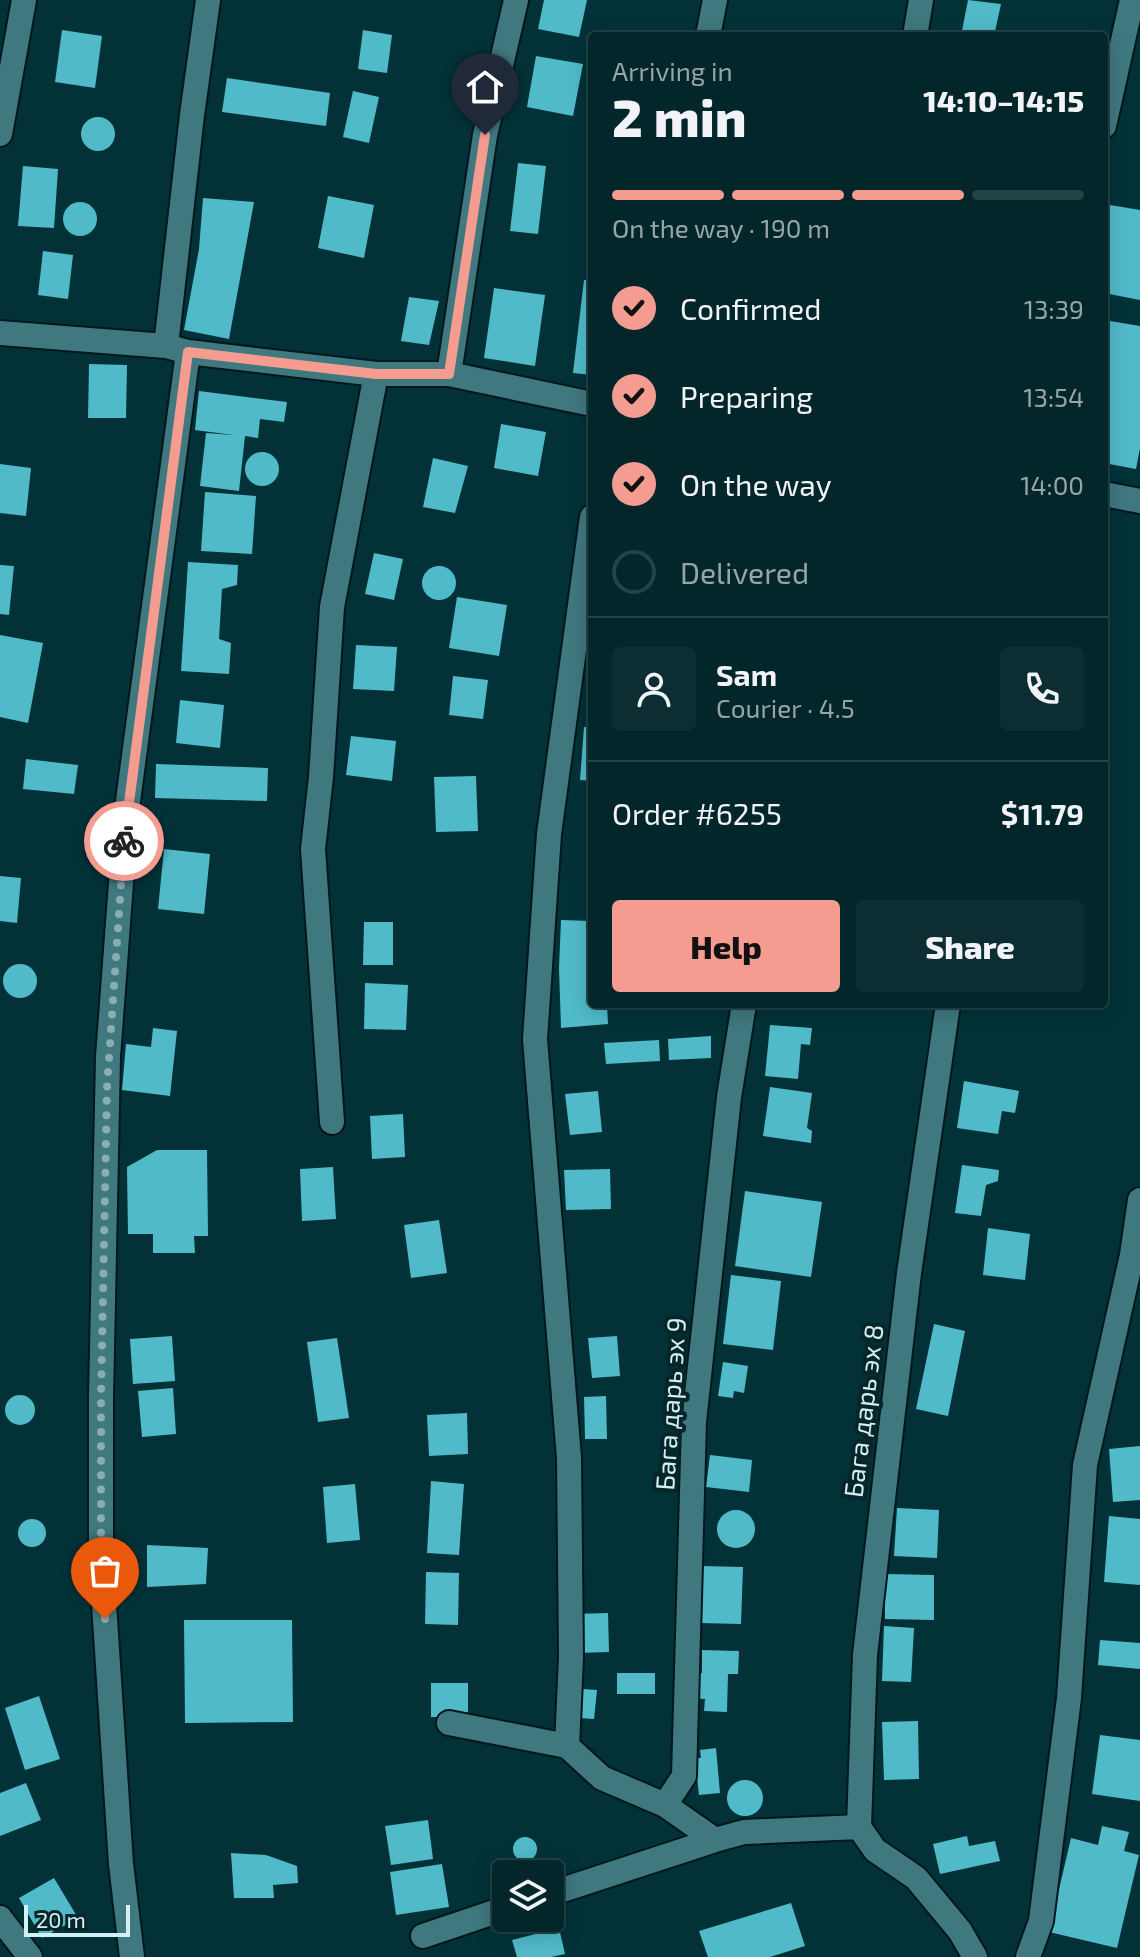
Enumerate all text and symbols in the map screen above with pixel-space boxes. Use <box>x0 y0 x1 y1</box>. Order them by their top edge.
pin <box>451 53 519 135</box>
text: Arriving in <box>612 55 733 86</box>
icon: home <box>463 65 507 109</box>
text: 14:10–14:15 <box>923 82 1084 118</box>
text: 2 min <box>612 85 747 147</box>
text: On the way · 190 m <box>612 212 830 243</box>
icon: check <box>612 286 656 330</box>
text: Confirmed <box>680 290 821 326</box>
text: 13:39 <box>1024 293 1084 324</box>
icon: check <box>612 374 656 418</box>
text: Preparing <box>680 378 813 414</box>
text: 13:54 <box>1023 381 1084 412</box>
icon: check <box>612 462 656 506</box>
text: On the way <box>680 466 832 502</box>
text: 14:00 <box>1020 469 1084 500</box>
text: Delivered <box>680 554 809 590</box>
button: person <box>612 647 696 731</box>
button: phone <box>1000 647 1084 731</box>
text: Sam <box>716 656 777 692</box>
text: Courier · 4.5 <box>716 692 855 723</box>
text: Order #6255 <box>612 795 782 831</box>
text: $11.79 <box>1001 795 1084 831</box>
courier <box>84 801 164 881</box>
icon: bike <box>102 819 146 863</box>
button: Help <box>612 900 840 992</box>
button: Share <box>856 900 1084 992</box>
street label: Бага дарь эх 9 <box>648 1316 691 1491</box>
street label: Бага дарь эх 8 <box>837 1322 889 1499</box>
pin <box>71 1537 139 1619</box>
icon: bag <box>83 1549 127 1593</box>
map controls <box>492 1860 564 1932</box>
button: layers <box>492 1860 564 1932</box>
scale bar <box>24 1901 130 1937</box>
text: 20 m <box>36 1906 86 1932</box>

